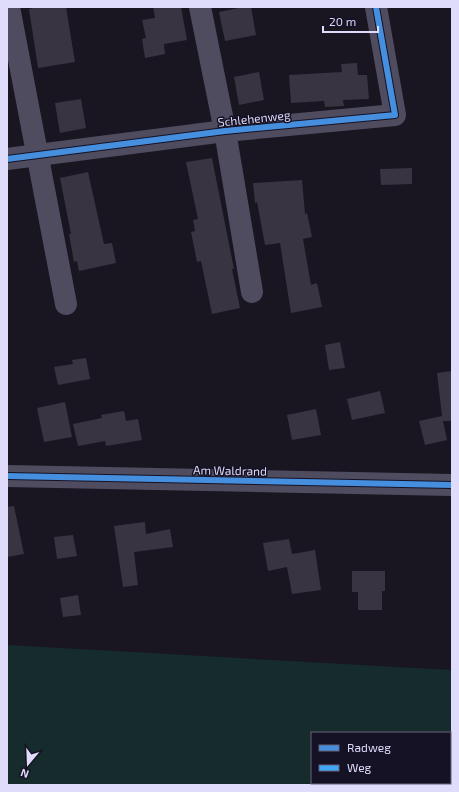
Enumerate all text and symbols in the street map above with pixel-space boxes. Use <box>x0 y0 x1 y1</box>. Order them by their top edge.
scale bar <box>323 8 378 34</box>
text: 20 m <box>329 14 356 28</box>
street label: Schlehenweg <box>217 107 291 129</box>
street label: Am Waldrand <box>193 462 267 478</box>
legend <box>311 732 451 784</box>
text: Radweg <box>347 740 391 754</box>
north arrow <box>8 744 48 784</box>
text: Weg <box>347 760 372 774</box>
text: N <box>19 766 30 781</box>

